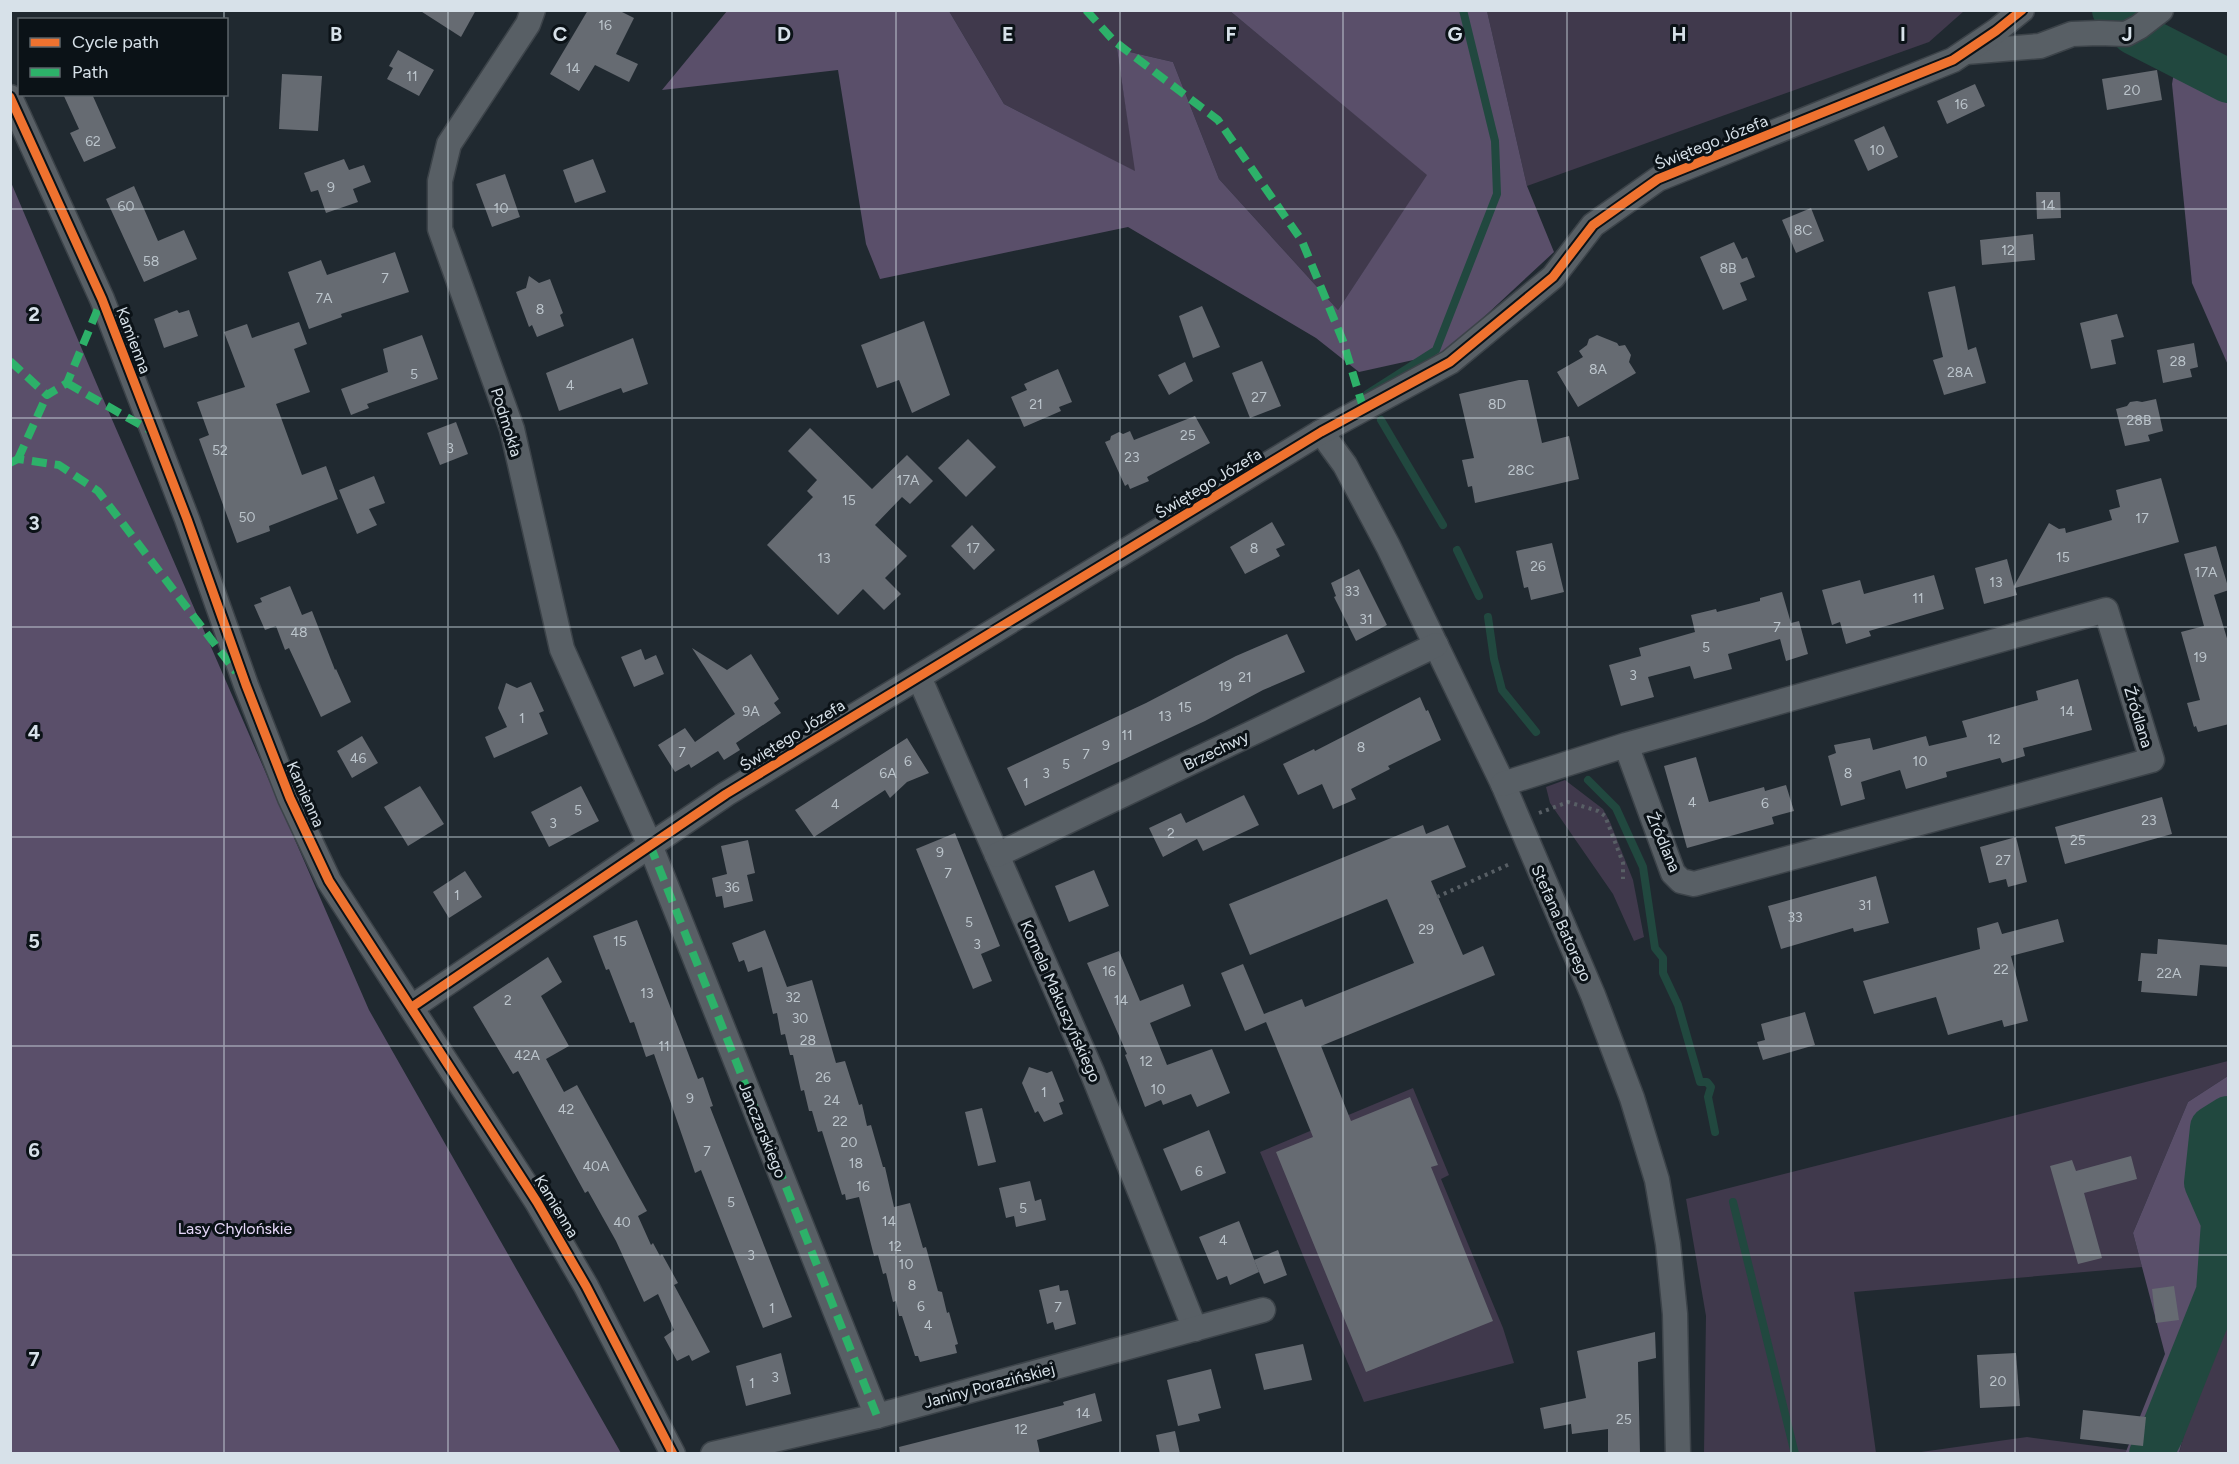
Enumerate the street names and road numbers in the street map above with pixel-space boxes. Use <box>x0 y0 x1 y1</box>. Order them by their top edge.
street label: Świętego Józefa <box>1652 111 1771 174</box>
street label: Kamienna <box>112 304 155 376</box>
street label: Podmokła <box>487 385 526 459</box>
street label: Świętego Józefa <box>1152 444 1265 523</box>
street label: Źródlana <box>2120 684 2157 750</box>
street label: Świętego Józefa <box>736 695 848 775</box>
street label: Brzechwy <box>1181 726 1252 774</box>
street label: Kamienna <box>283 758 328 830</box>
street label: Źródlana <box>1642 809 1685 875</box>
street label: Stefana Batorego <box>1527 862 1596 984</box>
street label: Kornela Makuszyńskiego <box>1016 917 1105 1085</box>
street label: Janczarskiego <box>735 1079 790 1181</box>
street label: Kamienna <box>530 1171 583 1241</box>
street label: Janiny Porazińskiej <box>922 1359 1057 1412</box>

